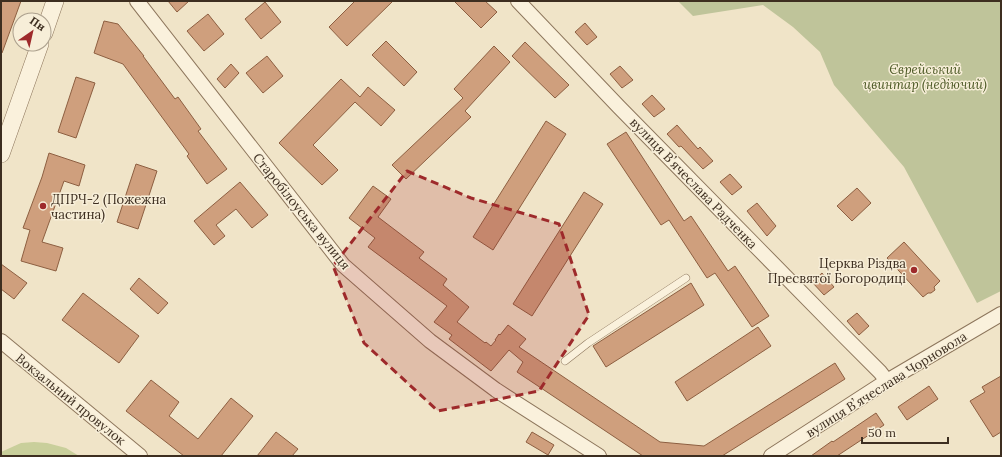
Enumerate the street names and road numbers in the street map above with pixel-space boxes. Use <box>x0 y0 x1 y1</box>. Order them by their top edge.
street label: вулиця Вʼячеслава Радченка <box>626 114 761 253</box>
street label: Старобілоуська вулиця <box>249 149 354 273</box>
street label: вулиця Вʼячеслава Чорновола <box>803 328 970 441</box>
street label: Вокзальний провулок <box>12 350 129 449</box>

